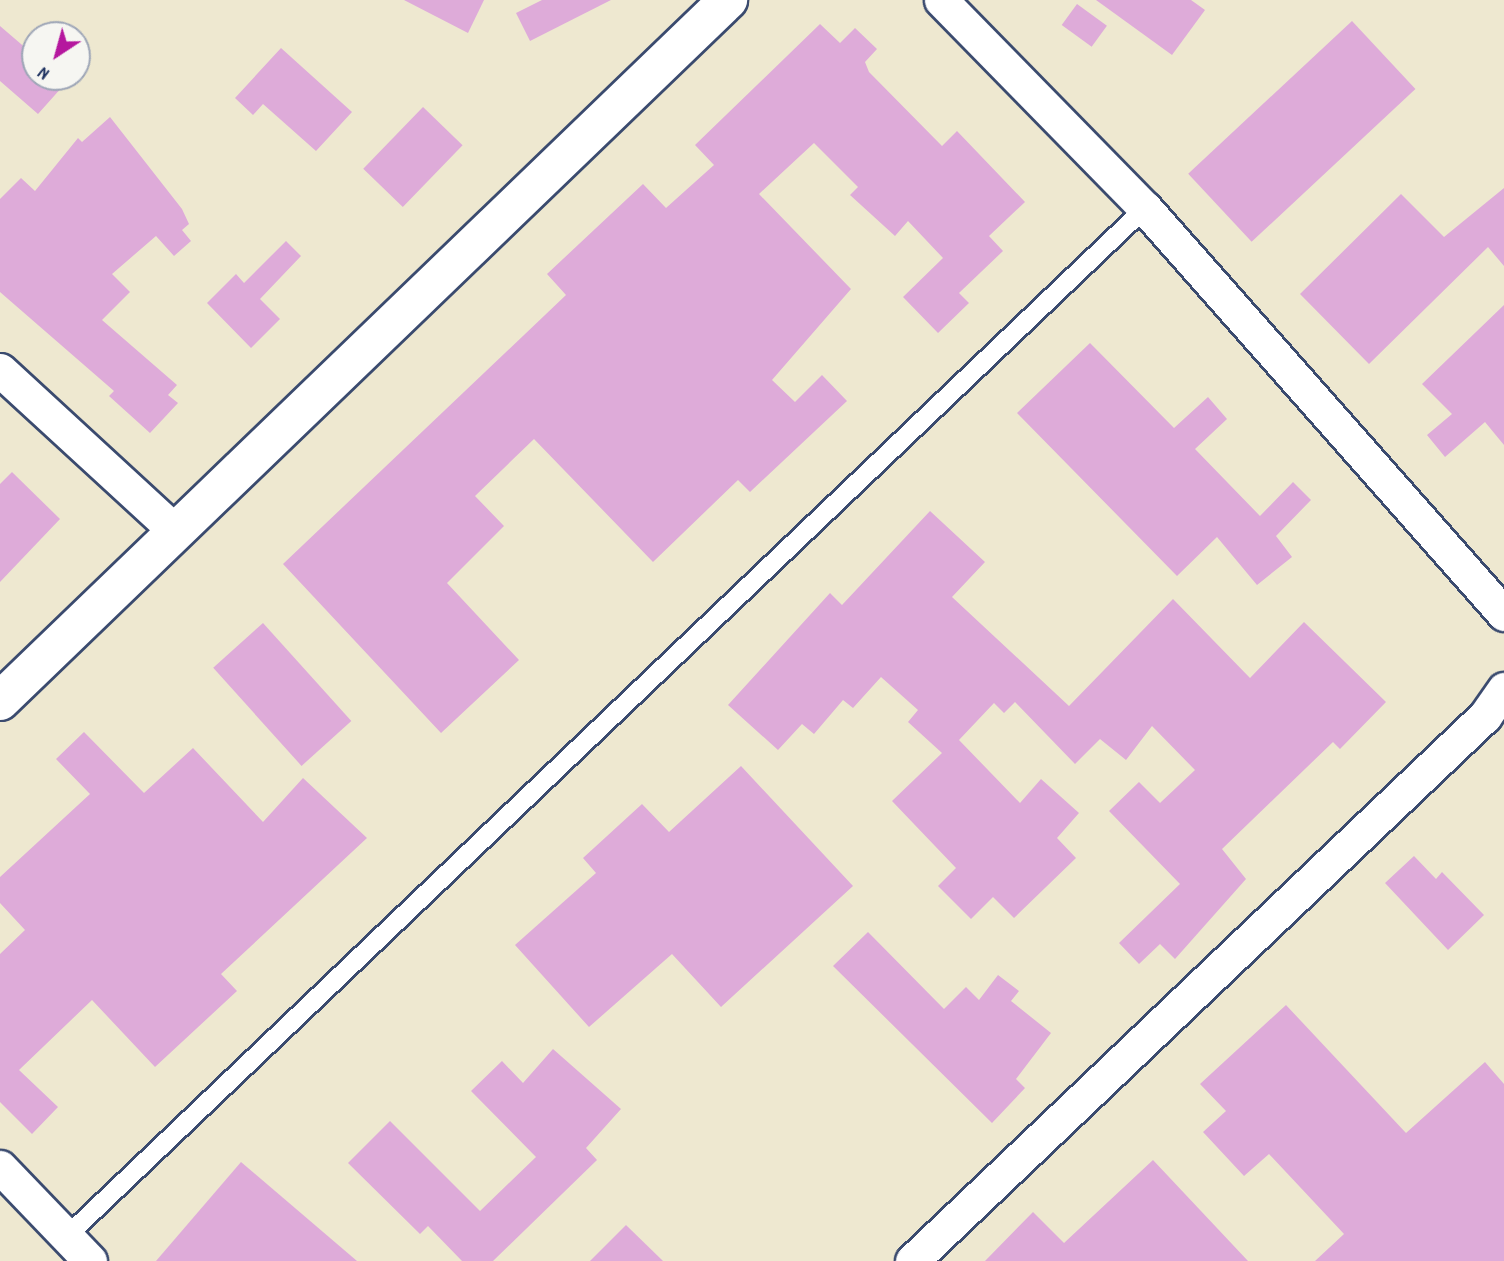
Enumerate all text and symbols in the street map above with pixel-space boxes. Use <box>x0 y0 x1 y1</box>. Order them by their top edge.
north arrow <box>21 21 91 91</box>
text: N <box>33 58 56 85</box>

